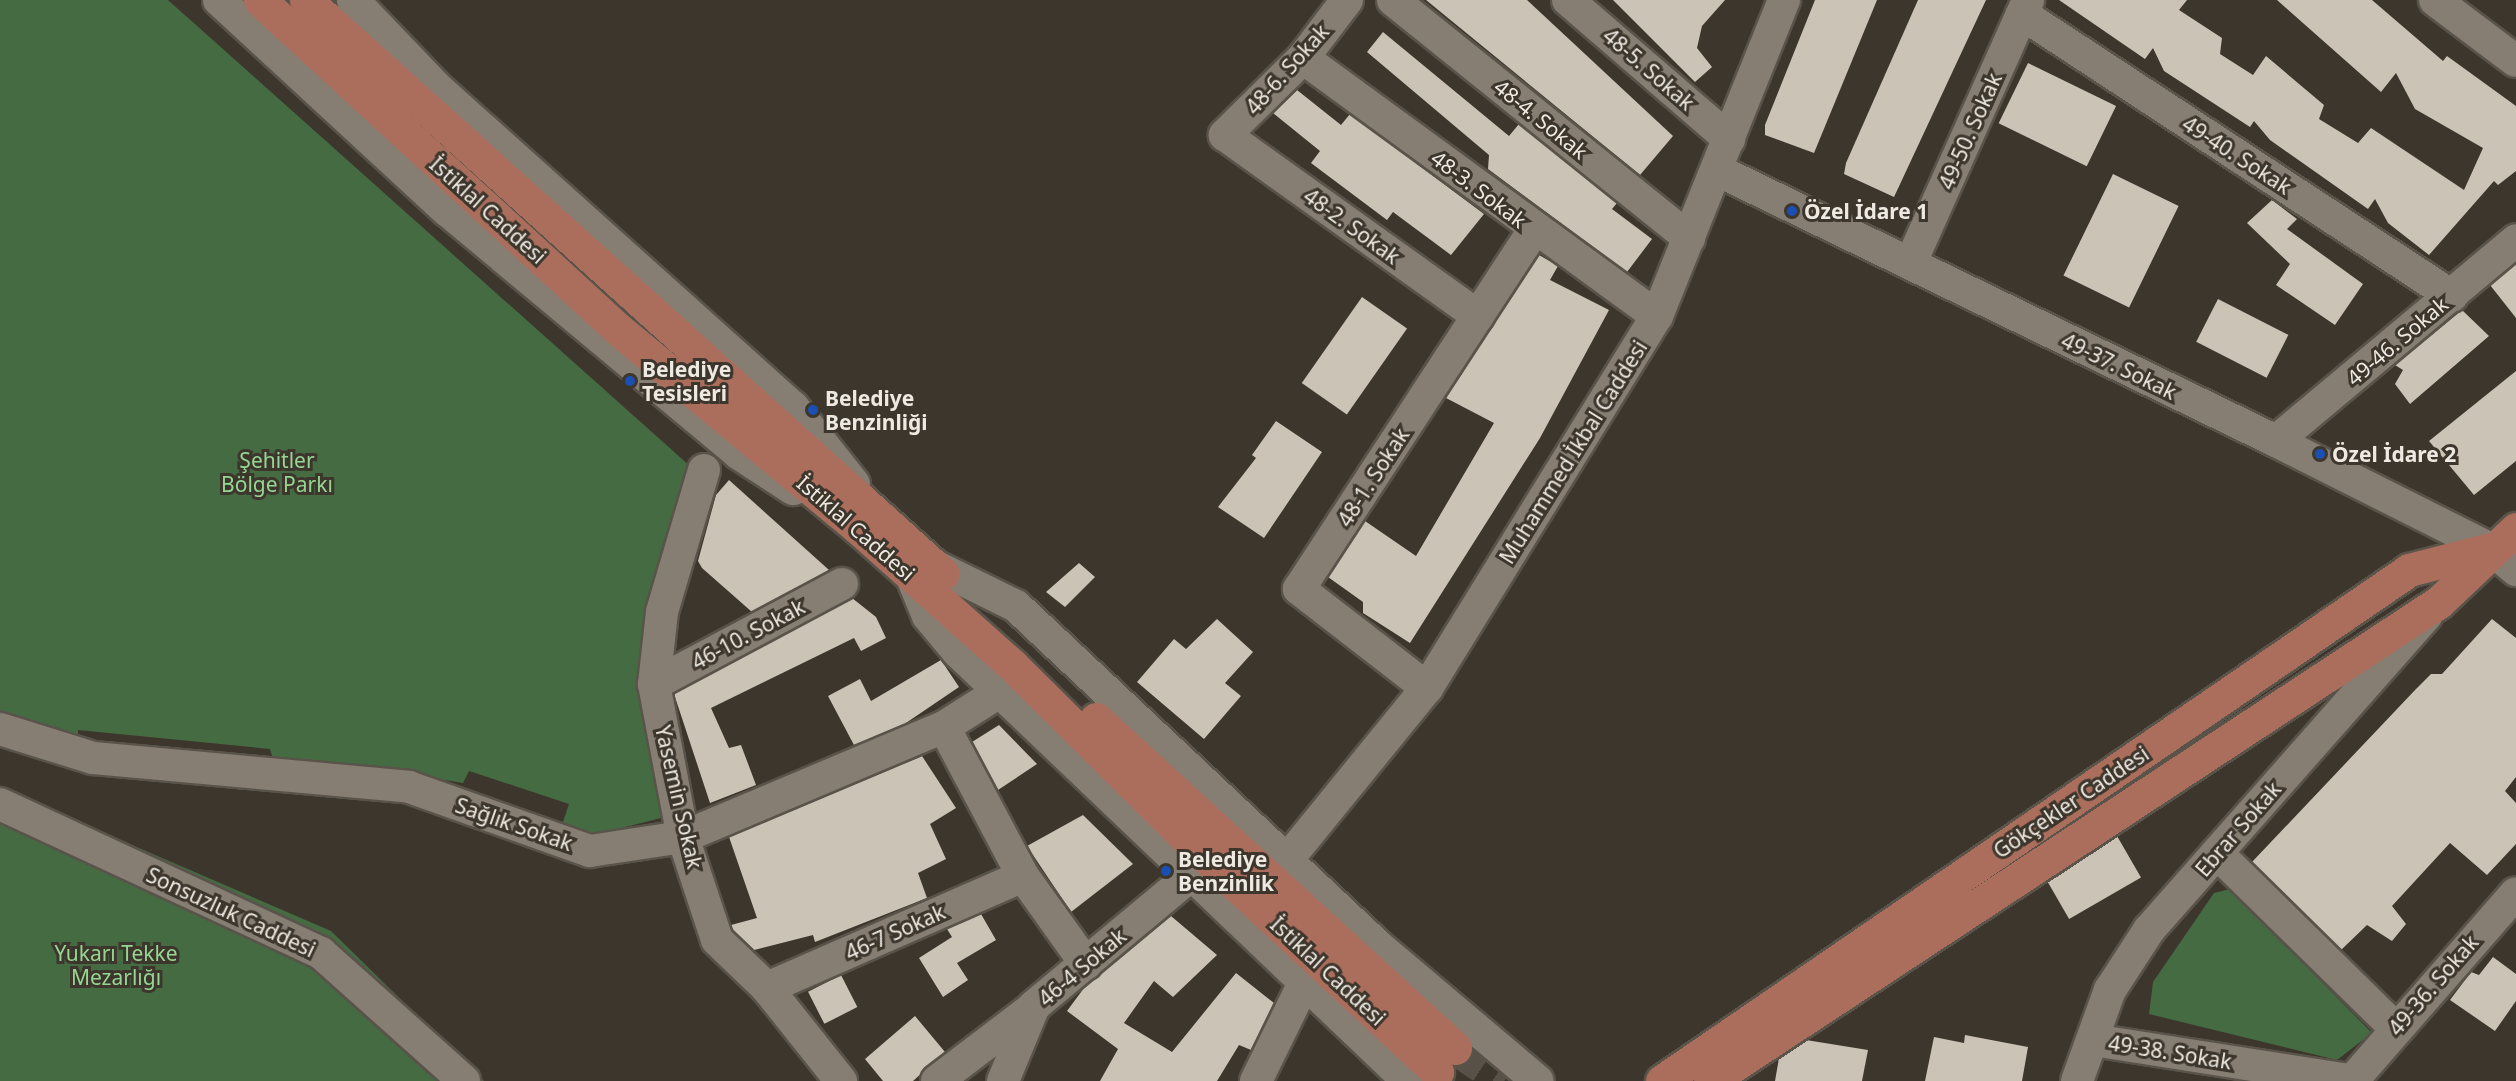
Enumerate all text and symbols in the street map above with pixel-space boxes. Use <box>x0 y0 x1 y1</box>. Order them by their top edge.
street label: 48-6. Sokak <box>1240 19 1334 119</box>
street label: 48-5. Sokak <box>1598 23 1700 115</box>
street label: 49-50. Sokak <box>1933 69 2007 193</box>
street label: 48-4. Sokak <box>1489 74 1593 164</box>
street label: 49-40. Sokak <box>2178 111 2296 199</box>
street label: 48-3. Sokak <box>1427 145 1531 233</box>
street label: İstiklal Caddesi <box>425 151 551 269</box>
street label: 48-2. Sokak <box>1299 183 1405 269</box>
place label: Özel İdare 1 <box>1804 198 1928 224</box>
marker: Özel İdare 1 <box>1785 204 1799 218</box>
street label: 49-46. Sokak <box>2341 291 2453 391</box>
street label: 49-37. Sokak <box>2058 327 2180 405</box>
street label: Muhammed İkbal Caddesi <box>1494 336 1652 568</box>
place label: Belediye Tesisleri <box>642 356 731 406</box>
marker: Belediye Tesisleri <box>623 374 637 388</box>
place label: Belediye Benzinliği <box>825 385 928 435</box>
marker: Belediye Benzinliği <box>806 403 820 417</box>
street label: 48-1. Sokak <box>1332 423 1414 531</box>
place label: Özel İdare 2 <box>2332 441 2456 467</box>
park label: Şehitler Bölge Parkı <box>221 447 333 497</box>
marker: Özel İdare 2 <box>2313 447 2327 461</box>
street label: İstiklal Caddesi <box>792 470 920 586</box>
street label: 46-10. Sokak <box>687 594 809 674</box>
street label: Yasemin Sokak <box>650 723 708 871</box>
street label: Gökçekler Caddesi <box>1989 741 2153 863</box>
street label: Ebrar Sokak <box>2190 777 2286 881</box>
street label: Sağlık Sokak <box>452 792 576 856</box>
place label: Belediye Benzinlik <box>1178 846 1274 896</box>
street label: Sonsuzluk Caddesi <box>143 862 319 962</box>
marker: Belediye Benzinlik <box>1159 864 1173 878</box>
street label: 46-7 Sokak <box>841 899 949 965</box>
street label: İstiklal Caddesi <box>1265 911 1391 1031</box>
street label: 46-4 Sokak <box>1033 923 1131 1011</box>
street label: 49-36. Sokak <box>2383 930 2483 1040</box>
park label: Yukarı Tekke Mezarlığı <box>54 940 178 990</box>
street label: 49-38. Sokak <box>2107 1030 2233 1074</box>

